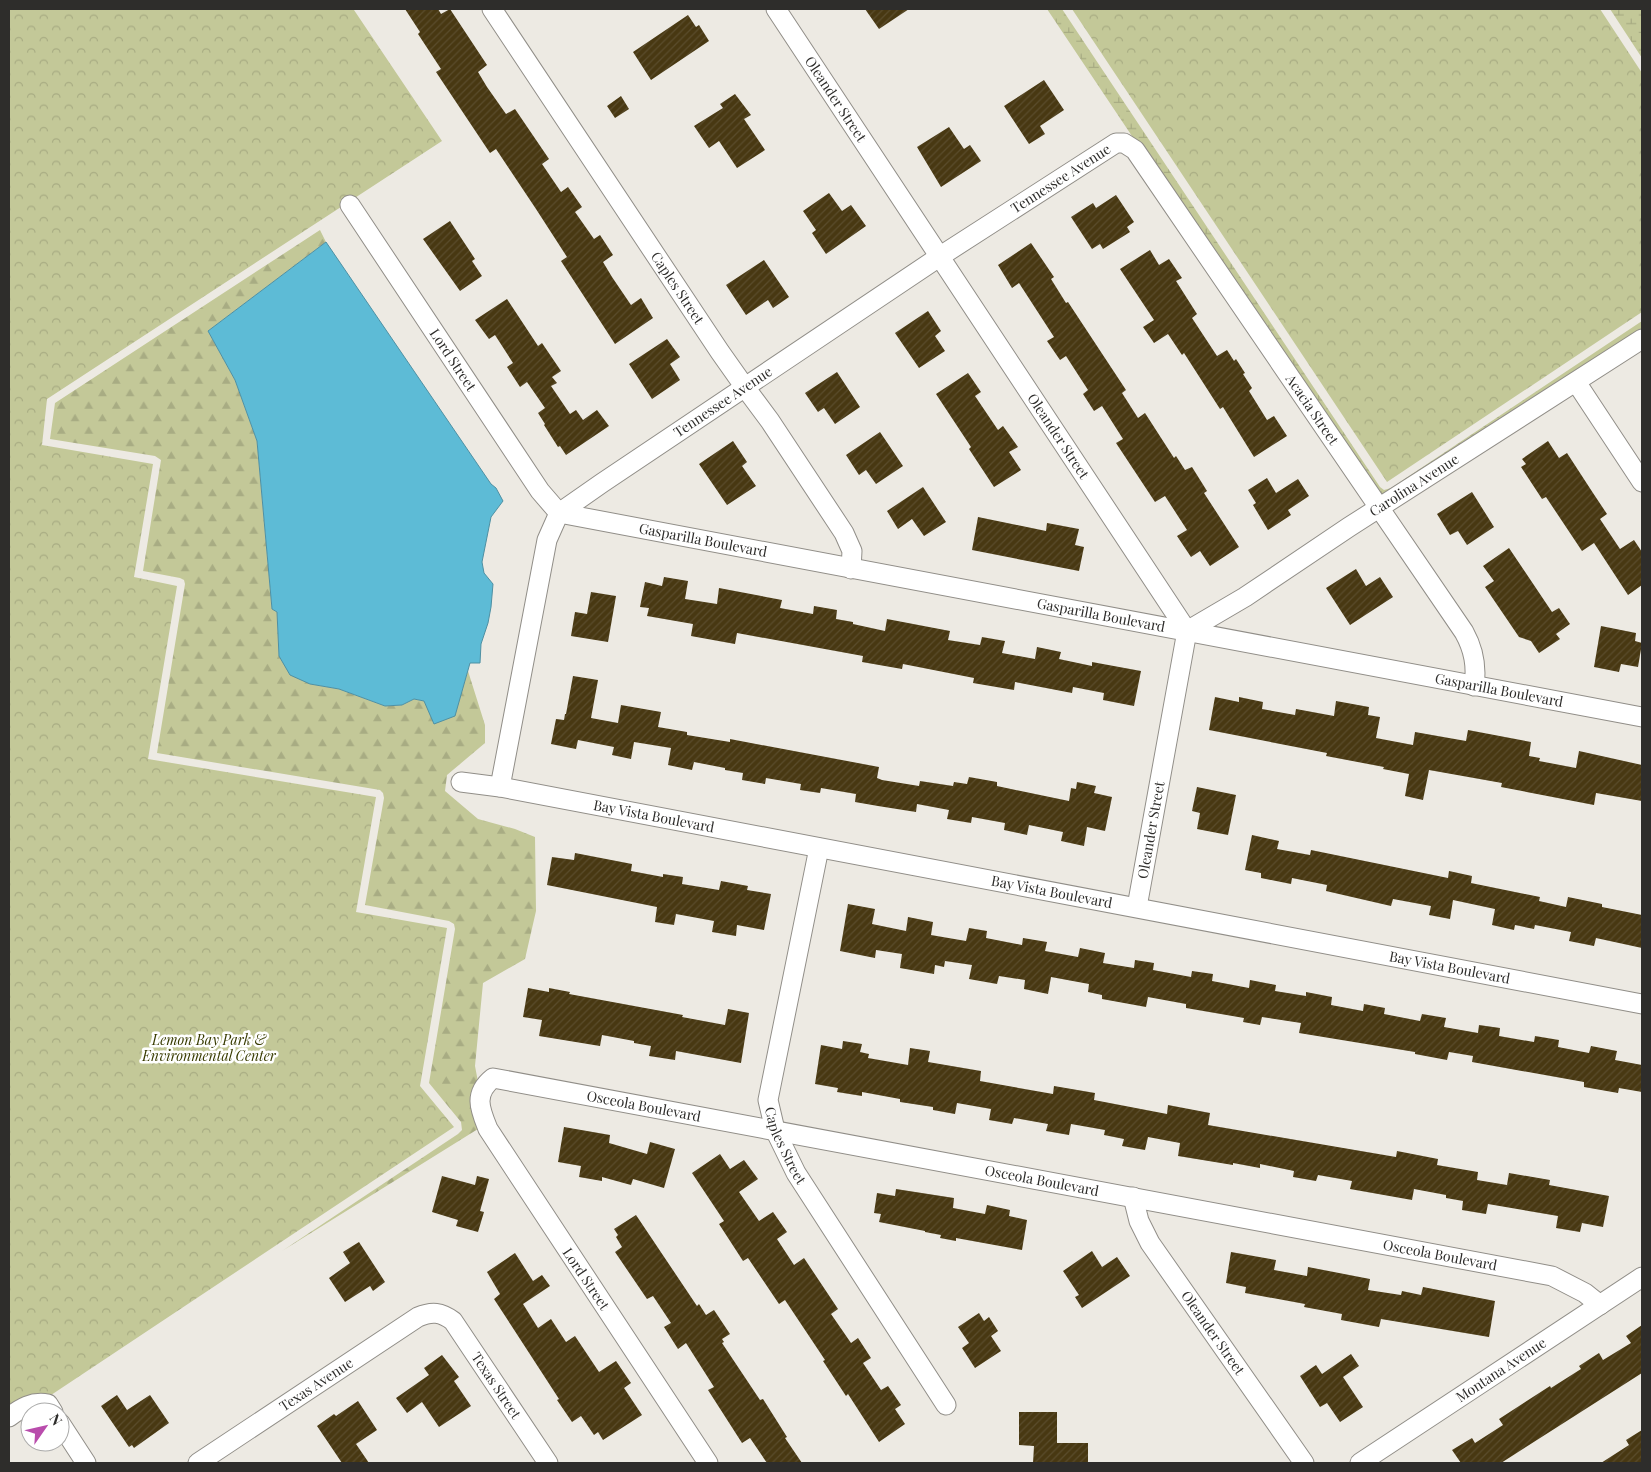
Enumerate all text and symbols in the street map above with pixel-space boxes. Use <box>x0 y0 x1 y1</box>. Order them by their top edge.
street label: Oleander Street <box>801 52 872 146</box>
street label: Tennessee Avenue <box>1007 139 1114 217</box>
street label: Caples Street <box>647 248 709 328</box>
street label: Lord Street <box>426 325 482 395</box>
street label: Tennessee Avenue <box>670 362 776 441</box>
street label: Acacia Street <box>1281 369 1344 449</box>
street label: Oleander Street <box>1024 389 1094 483</box>
street label: Carolina Avenue <box>1366 449 1462 521</box>
street label: Gasparilla Boulevard <box>637 518 769 561</box>
street label: Gasparilla Boulevard <box>1035 593 1167 636</box>
street label: Gasparilla Boulevard <box>1433 668 1565 711</box>
street label: Oleander Street <box>1133 779 1169 880</box>
street label: Bay Vista Boulevard <box>592 795 716 837</box>
street label: Bay Vista Boulevard <box>990 871 1114 912</box>
street label: Bay Vista Boulevard <box>1388 946 1512 988</box>
park label: Lemon Bay Park & Environmental Center <box>141 1030 277 1065</box>
street label: Osceola Boulevard <box>585 1086 703 1126</box>
street label: Caples Street <box>761 1105 811 1189</box>
street label: Osceola Boulevard <box>983 1160 1101 1200</box>
street label: Osceola Boulevard <box>1381 1235 1499 1275</box>
street label: Lord Street <box>559 1244 615 1314</box>
street label: Oleander Street <box>1177 1287 1250 1379</box>
street label: Montana Avenue <box>1452 1333 1550 1406</box>
street label: Texas Street <box>467 1348 526 1423</box>
street label: Texas Avenue <box>275 1353 357 1415</box>
north arrow <box>20 1402 70 1452</box>
text: N <box>45 1410 67 1429</box>

